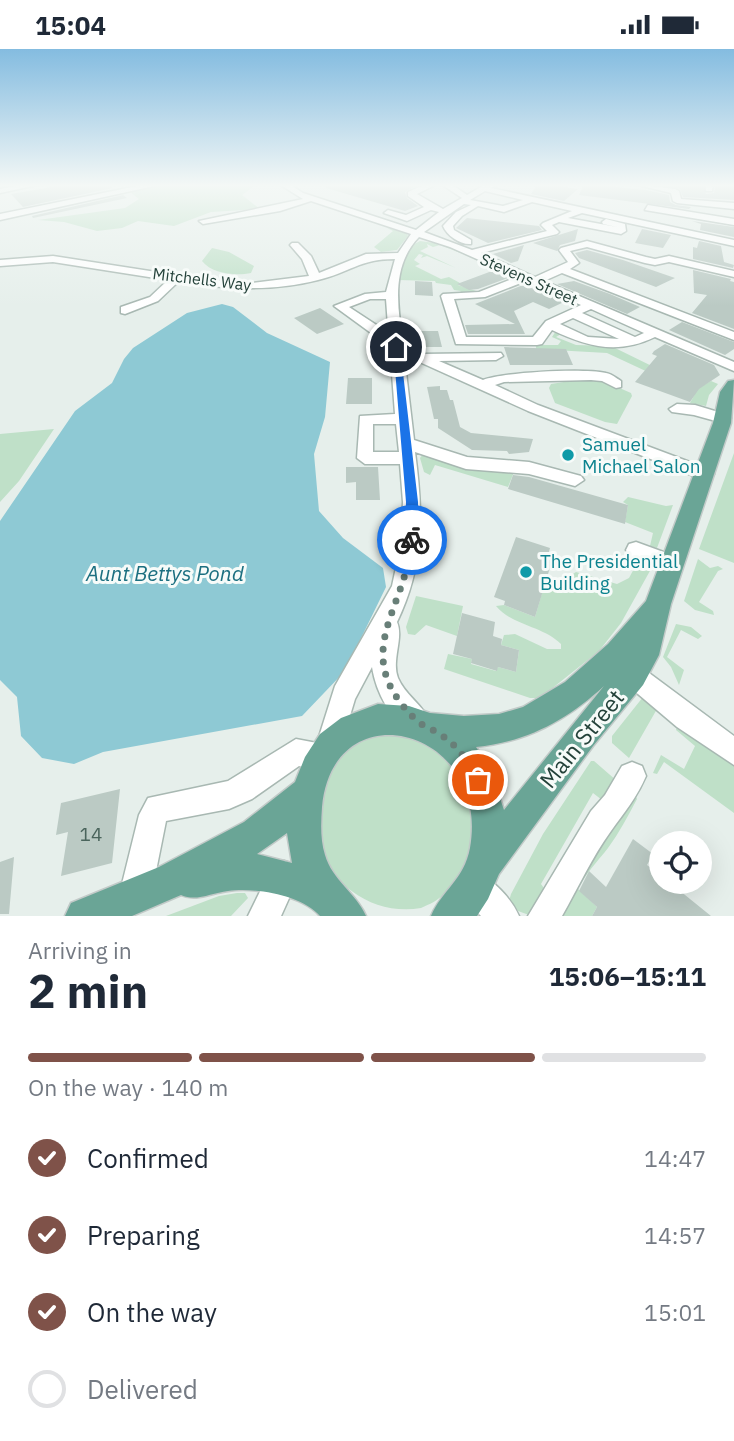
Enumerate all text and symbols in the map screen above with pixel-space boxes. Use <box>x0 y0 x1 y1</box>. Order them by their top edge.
text: 15:04 <box>35 8 106 42</box>
street label: Stevens Street <box>477 249 581 309</box>
street label: Mitchells Way <box>152 263 252 295</box>
pin <box>366 317 426 377</box>
icon: home <box>377 328 415 366</box>
place label: Samuel Michael Salon <box>582 432 701 478</box>
marker: Samuel Michael Salon <box>560 447 576 463</box>
courier <box>377 505 447 575</box>
icon: bike <box>393 521 431 559</box>
place label: The Presidential Building <box>540 549 678 595</box>
water label: Aunt Bettys Pond <box>85 559 245 587</box>
marker: The Presidential Building <box>518 564 534 580</box>
street label: Main Street <box>532 683 630 794</box>
pin <box>448 750 508 810</box>
icon: bag <box>459 761 497 799</box>
house number: 14 <box>80 822 102 846</box>
map controls <box>649 831 712 894</box>
button: locate <box>649 831 712 894</box>
text: Arriving in <box>28 935 132 965</box>
text: 15:06–15:11 <box>549 959 706 993</box>
text: 2 min <box>28 961 148 1021</box>
text: On the way · 140 m <box>28 1072 228 1102</box>
icon: check <box>28 1139 66 1177</box>
text: Confirmed <box>87 1141 209 1175</box>
text: 14:47 <box>644 1143 706 1173</box>
icon: check <box>28 1216 66 1254</box>
text: Preparing <box>87 1218 200 1252</box>
text: 14:57 <box>644 1220 706 1250</box>
icon: check <box>28 1293 66 1331</box>
text: On the way <box>87 1295 217 1329</box>
text: 15:01 <box>644 1297 706 1327</box>
text: Delivered <box>87 1372 198 1406</box>

